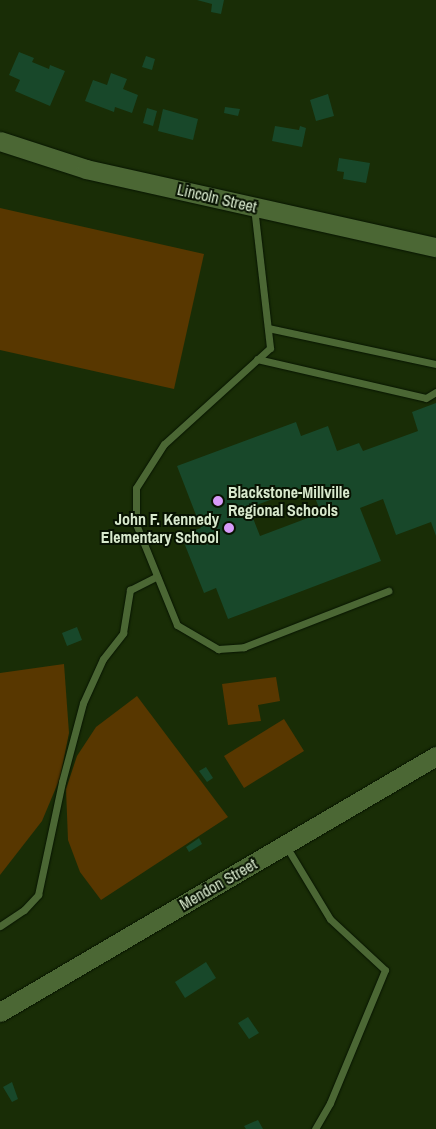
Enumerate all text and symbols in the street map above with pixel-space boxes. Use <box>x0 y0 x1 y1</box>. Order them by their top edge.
street label: Lincoln Street <box>175 180 259 216</box>
place label: Blackstone-Millville Regional Schools <box>228 482 350 520</box>
marker: Blackstone-Millville Regional Schools <box>212 495 224 507</box>
place label: John F. Kennedy Elementary School <box>101 509 219 547</box>
marker: John F. Kennedy Elementary School <box>223 522 235 534</box>
street label: Mendon Street <box>176 854 260 914</box>

